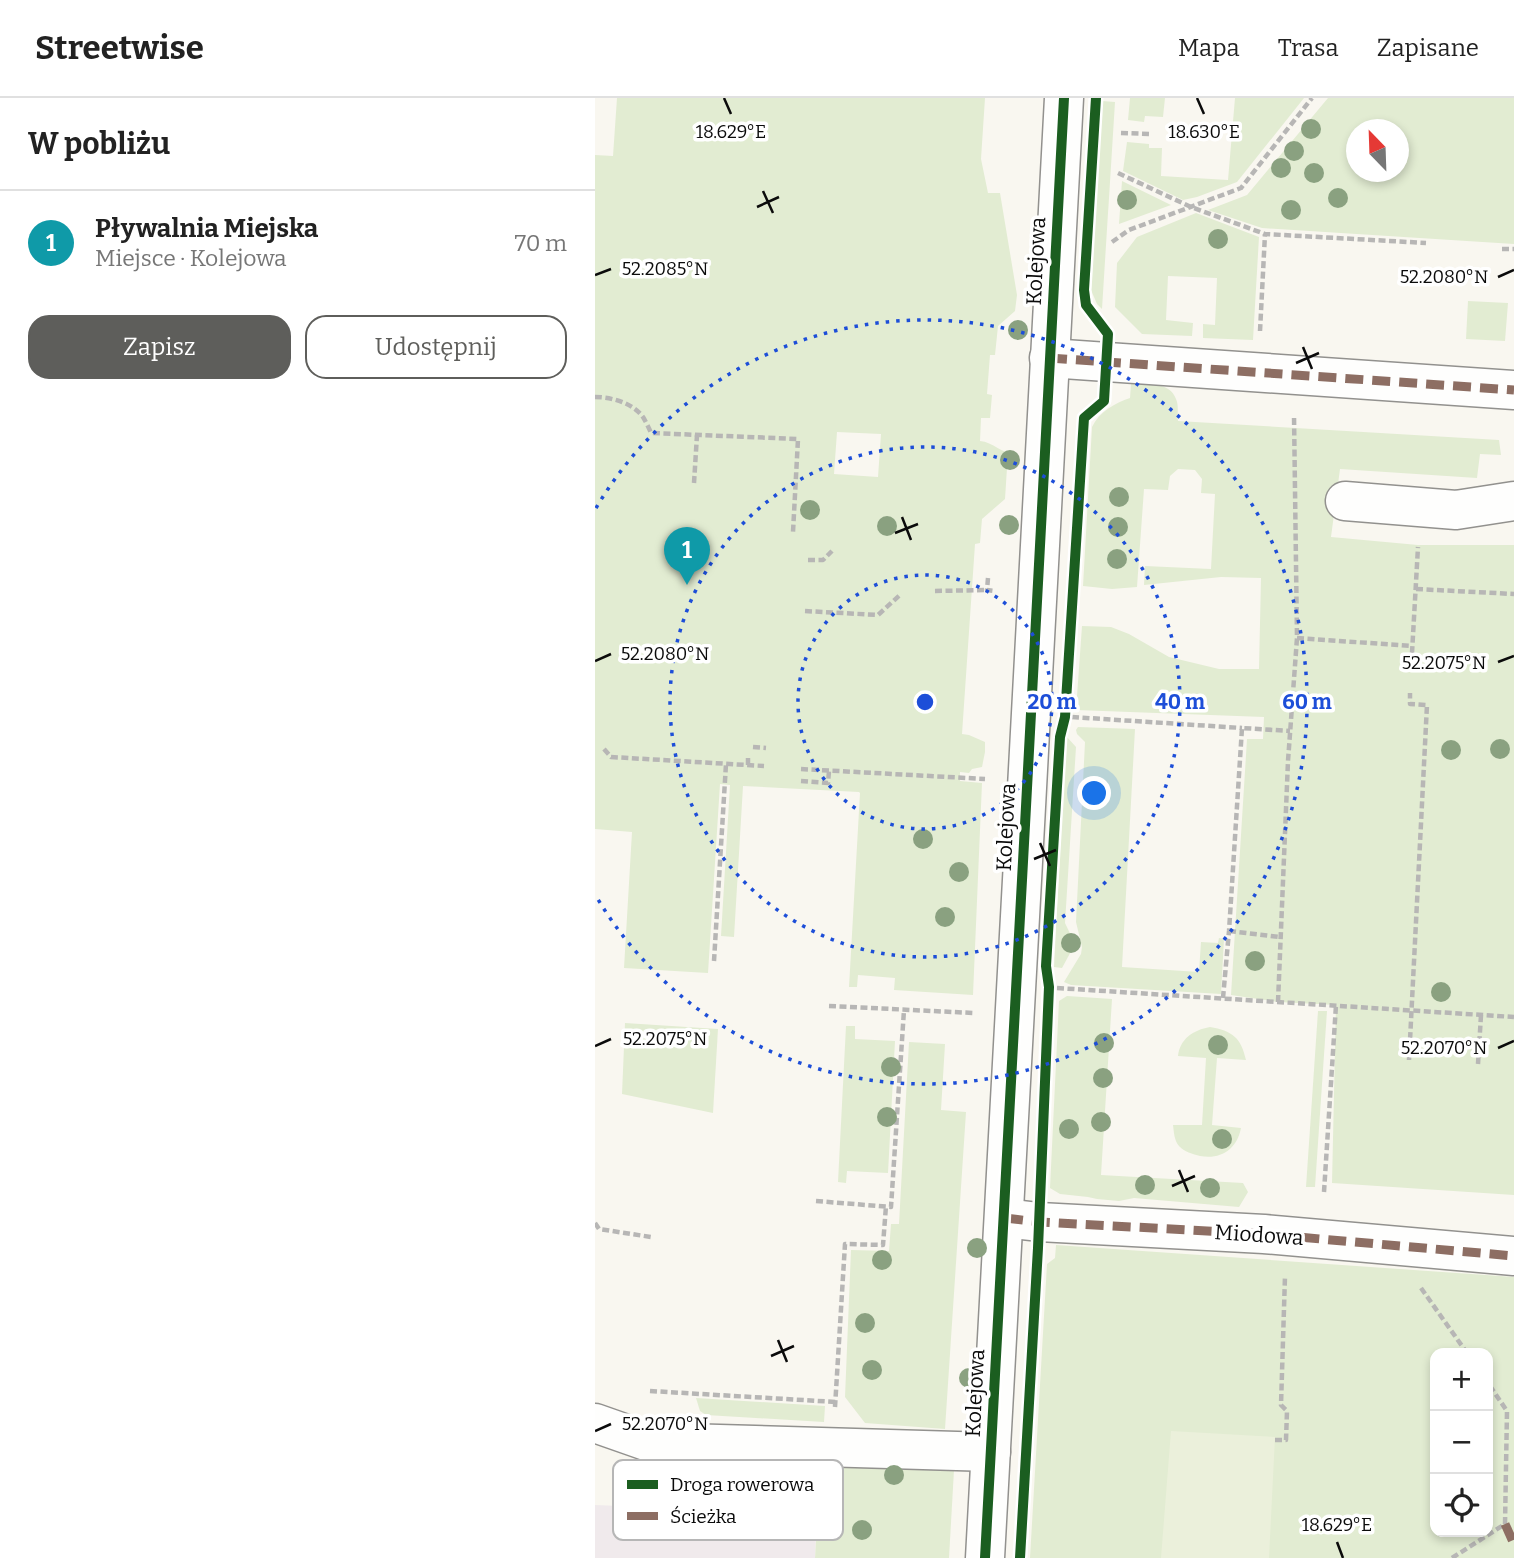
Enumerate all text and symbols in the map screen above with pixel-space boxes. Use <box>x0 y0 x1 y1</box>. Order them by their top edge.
text: Streetwise <box>35 28 204 68</box>
text: Mapa <box>1178 34 1240 62</box>
text: Trasa <box>1278 34 1339 62</box>
text: Zapisane <box>1377 34 1479 62</box>
north arrow <box>1346 119 1409 182</box>
text: 18.629°E <box>696 121 766 143</box>
text: 18.630°E <box>1168 121 1240 143</box>
text: W pobliżu <box>28 126 170 162</box>
text: Pływalnia Miejska <box>95 213 318 244</box>
street label: Kolejowa <box>1021 216 1051 306</box>
text: 1 <box>46 229 56 257</box>
text: 70 m <box>515 229 567 257</box>
text: Miejsce · Kolejowa <box>95 244 287 272</box>
text: 52.2085°N <box>622 258 708 280</box>
text: 52.2080°N <box>1400 266 1488 288</box>
button: Zapisz <box>28 315 291 379</box>
button: Udostępnij <box>305 315 567 379</box>
pin: 1 <box>664 527 710 585</box>
text: 52.2080°N <box>621 643 709 665</box>
text: 52.2075°N <box>1402 652 1486 674</box>
text: 20 m <box>1028 689 1076 715</box>
text: 40 m <box>1155 689 1205 715</box>
text: 60 m <box>1282 689 1332 715</box>
centre of rings <box>913 690 937 714</box>
your location <box>1077 776 1111 810</box>
street label: Kolejowa <box>991 782 1021 872</box>
text: 52.2075°N <box>623 1028 707 1050</box>
text: 52.2070°N <box>1401 1037 1487 1059</box>
street label: Miodowa <box>1214 1219 1305 1251</box>
street label: Kolejowa <box>960 1348 990 1438</box>
map controls <box>1430 1348 1493 1537</box>
button: + <box>1430 1348 1493 1411</box>
button: − <box>1430 1411 1493 1474</box>
text: 52.2070°N <box>622 1413 708 1435</box>
legend <box>613 1460 843 1540</box>
text: Droga rowerowa <box>670 1473 815 1496</box>
button: locate <box>1430 1474 1493 1537</box>
text: Ścieżka <box>670 1505 737 1528</box>
text: 18.629°E <box>1302 1514 1372 1536</box>

